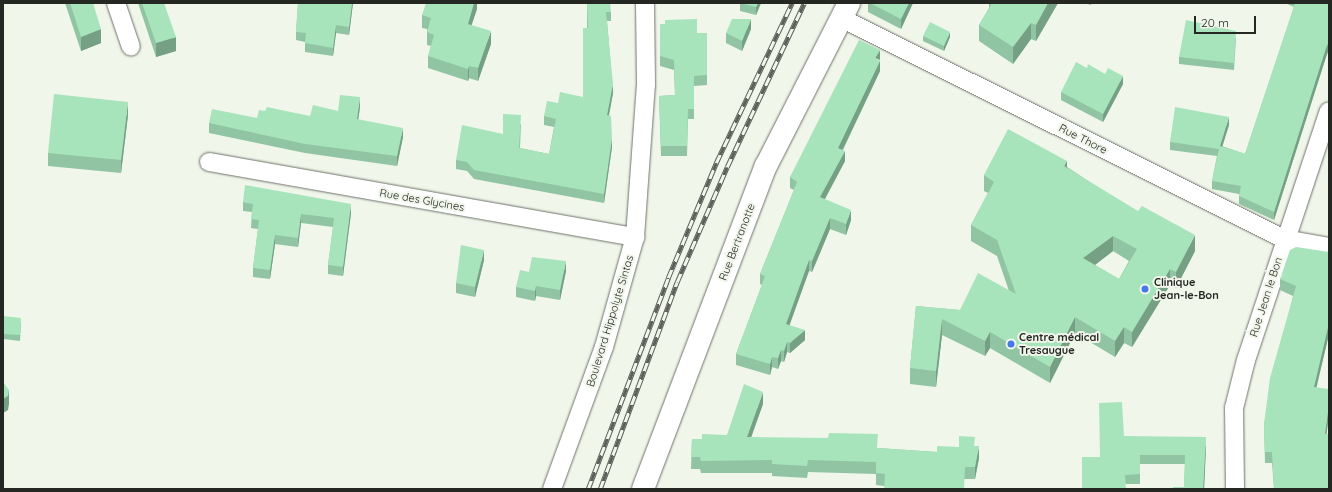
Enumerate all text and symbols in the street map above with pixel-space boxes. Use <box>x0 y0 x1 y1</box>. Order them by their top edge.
scale bar <box>1196 8 1258 34</box>
text: 20 m <box>1201 15 1229 30</box>
street label: Rue Thore <box>1057 121 1109 157</box>
street label: Rue des Glycines <box>379 186 465 214</box>
street label: Rue Bertranotte <box>716 202 758 282</box>
street label: Boulevard Hippolyte Sintas <box>584 254 636 388</box>
street label: Rue Jean le Bon <box>1247 255 1285 339</box>
place label: Clinique Jean-le-Bon <box>1154 276 1219 302</box>
marker: Clinique Jean-le-Bon <box>1139 283 1151 295</box>
place label: Centre médical Tresaugue <box>1019 331 1099 357</box>
marker: Centre médical Tresaugue <box>1006 339 1016 349</box>

